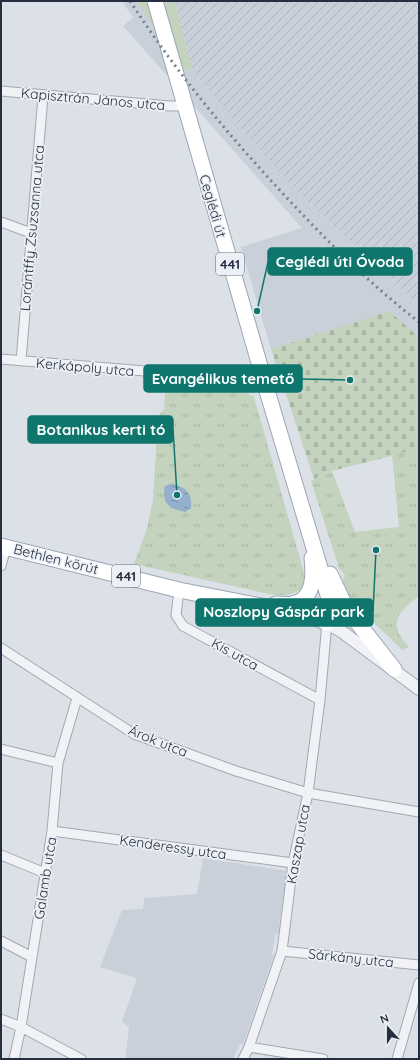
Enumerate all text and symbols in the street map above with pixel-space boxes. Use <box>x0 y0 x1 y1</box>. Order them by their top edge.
street label: Kapisztrán János utca <box>20 84 166 114</box>
street label: Lorántffy Zsuzsanna utca <box>16 144 48 312</box>
street label: Ceglédi út <box>195 172 231 240</box>
callout: Ceglédi úti Óvoda <box>268 248 412 275</box>
text: Ceglédi úti Óvoda <box>276 252 404 271</box>
road number: 441 <box>216 253 244 275</box>
street label: Kerkápoly utca <box>35 354 135 380</box>
callout: Evangélikus temető <box>144 365 302 392</box>
text: Evangélikus temető <box>152 369 294 388</box>
callout: Botanikus kerti tó <box>28 416 173 443</box>
text: Botanikus kerti tó <box>37 420 165 439</box>
street label: Bethlen körút <box>12 540 100 578</box>
road number: 441 <box>112 565 140 587</box>
callout: Noszlopy Gáspár park <box>196 599 373 626</box>
text: Noszlopy Gáspár park <box>203 602 365 621</box>
street label: Kis utca <box>208 634 262 674</box>
street label: Árok utca <box>126 721 190 761</box>
street label: Kaszap utca <box>282 803 314 885</box>
street label: Kenderessy utca <box>118 831 228 863</box>
street label: Galamb utca <box>30 835 60 921</box>
street label: Sárkány utca <box>307 945 395 971</box>
north arrow <box>368 1008 408 1048</box>
text: N <box>378 1011 391 1027</box>

